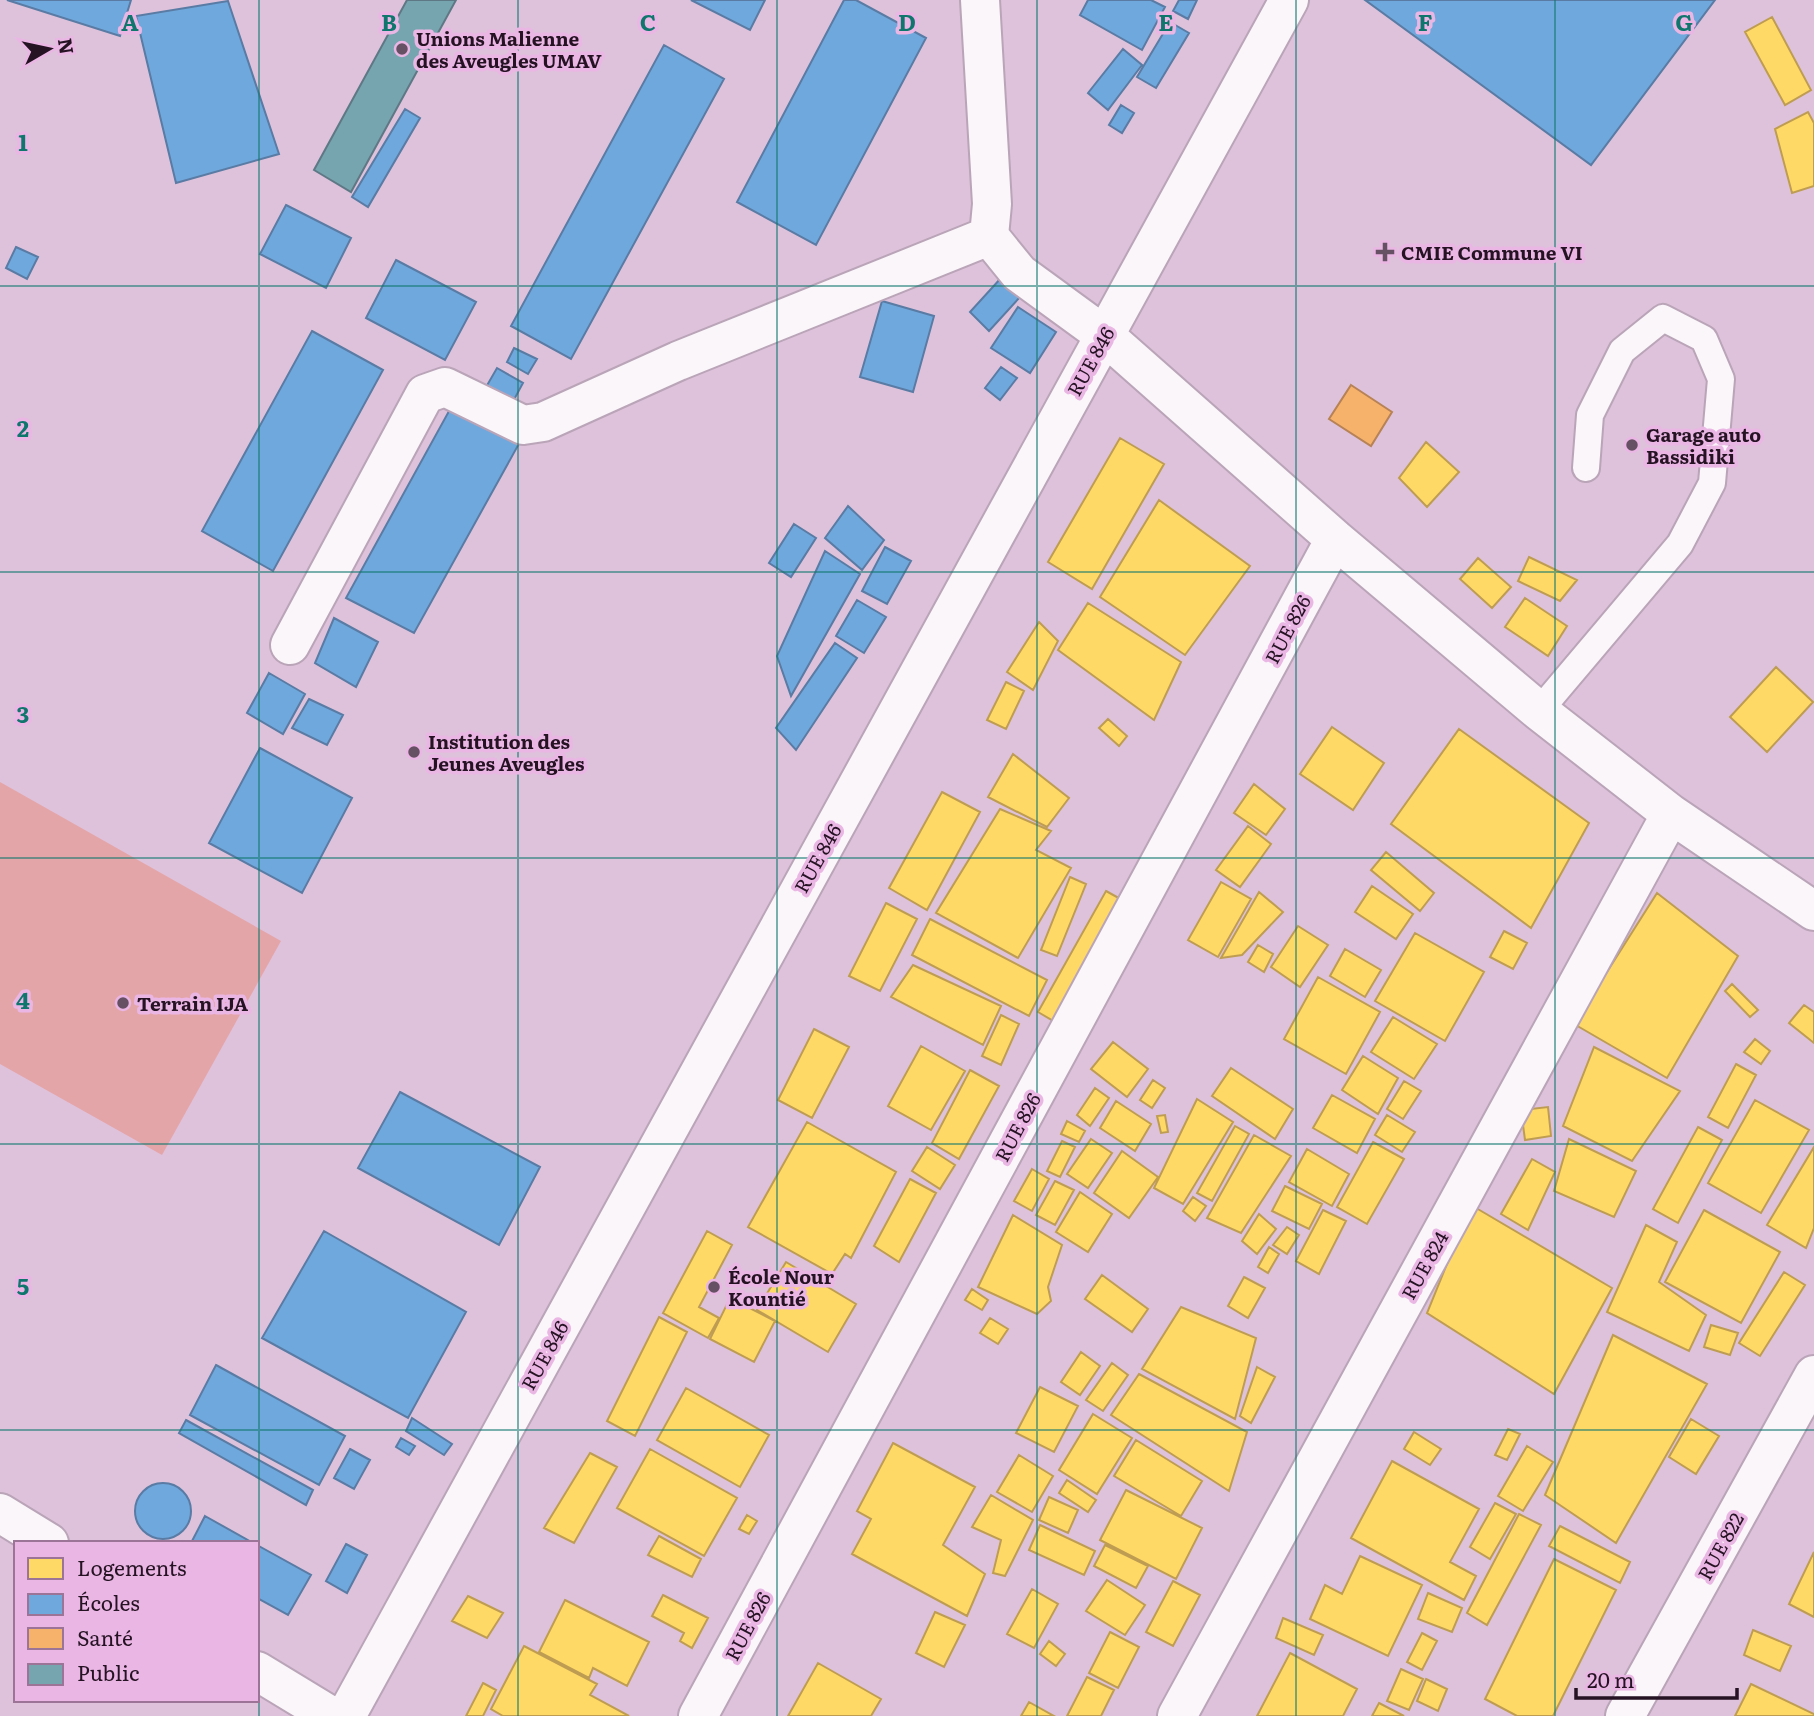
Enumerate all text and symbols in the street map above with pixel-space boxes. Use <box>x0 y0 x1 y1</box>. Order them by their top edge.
text: A <box>121 4 139 38</box>
text: B <box>381 4 397 38</box>
text: C <box>640 4 656 38</box>
text: D <box>898 4 916 38</box>
text: E <box>1158 4 1174 38</box>
text: F <box>1418 4 1433 38</box>
text: G <box>1675 4 1693 38</box>
north arrow <box>14 14 84 84</box>
place label: Unions Malienne des Aveugles UMAV <box>416 24 602 74</box>
text: N <box>52 36 82 56</box>
marker: Unions Malienne des Aveugles UMAV <box>394 41 410 57</box>
text: 1 <box>18 124 28 158</box>
place label: CMIE Commune VI <box>1401 238 1583 266</box>
marker: CMIE Commune VI <box>1375 242 1395 262</box>
street label: RUE 846 <box>1060 321 1120 401</box>
text: 2 <box>17 410 29 444</box>
place label: Garage auto Bassidiki <box>1646 420 1761 470</box>
marker: Garage auto Bassidiki <box>1624 437 1640 453</box>
street label: RUE 826 <box>1257 590 1317 668</box>
text: 3 <box>17 696 29 730</box>
place label: Institution des Jeunes Aveugles <box>428 727 584 777</box>
marker: Institution des Jeunes Aveugles <box>406 744 422 760</box>
street label: RUE 846 <box>787 818 847 898</box>
text: 4 <box>16 982 30 1016</box>
place label: Terrain IJA <box>137 989 249 1017</box>
marker: Terrain IJA <box>115 995 131 1011</box>
street label: RUE 826 <box>987 1088 1047 1166</box>
street label: RUE 824 <box>1394 1225 1454 1304</box>
place label: École Nour Kountié <box>728 1262 835 1312</box>
text: 5 <box>17 1268 29 1302</box>
marker: École Nour Kountié <box>706 1279 722 1295</box>
street label: RUE 846 <box>514 1315 574 1395</box>
street label: RUE 822 <box>1690 1507 1750 1585</box>
legend <box>14 1541 259 1702</box>
text: Logements <box>77 1551 186 1582</box>
text: Écoles <box>77 1586 140 1617</box>
street label: RUE 826 <box>717 1587 777 1665</box>
text: Santé <box>77 1621 133 1652</box>
text: Public <box>77 1656 139 1687</box>
scale bar <box>1576 1656 1737 1700</box>
text: 20 m <box>1587 1663 1634 1694</box>

